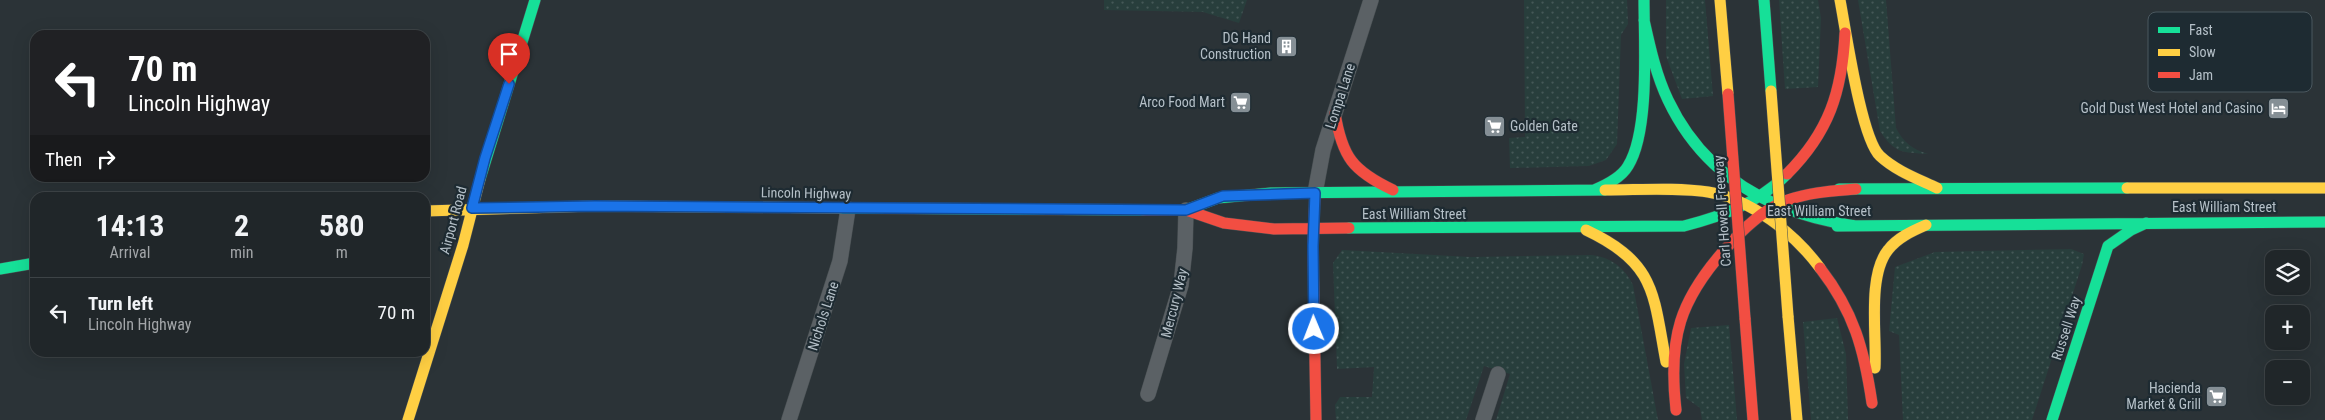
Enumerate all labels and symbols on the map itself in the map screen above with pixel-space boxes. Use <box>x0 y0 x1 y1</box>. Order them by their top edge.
legend <box>2148 12 2312 92</box>
text: Fast <box>2189 22 2213 38</box>
place label: DG Hand Construction <box>1200 30 1271 62</box>
pin <box>488 33 530 84</box>
building icon: DG Hand Construction <box>1275 34 1299 58</box>
text: Slow <box>2189 44 2216 60</box>
street label: Lompa Lane <box>1322 61 1358 131</box>
text: Jam <box>2189 67 2213 83</box>
supermarket icon: Arco Food Mart <box>1229 90 1253 114</box>
place label: Arco Food Mart <box>1139 94 1225 110</box>
hotel icon: Gold Dust West Hotel and Casino <box>2267 96 2291 120</box>
place label: Gold Dust West Hotel and Casino <box>2081 100 2263 116</box>
supermarket icon: Golden Gate <box>1482 114 1506 138</box>
place label: Golden Gate <box>1510 118 1578 134</box>
street label: Carl Howell Freeway <box>1710 155 1734 267</box>
street label: Airport Road <box>436 184 470 256</box>
street label: Lincoln Highway <box>761 184 852 202</box>
street label: East William Street <box>2172 199 2276 215</box>
street label: East William Street <box>1767 203 1871 219</box>
street label: East William Street <box>1362 206 1466 222</box>
street label: Mercury Way <box>1158 267 1190 339</box>
street label: Nichols Lane <box>804 279 842 353</box>
street label: Russell Way <box>2048 294 2084 362</box>
position arrow <box>1287 302 1339 354</box>
place label: Hacienda Market & Grill <box>2126 380 2201 412</box>
supermarket icon: Hacienda Market & Grill <box>2205 384 2229 408</box>

